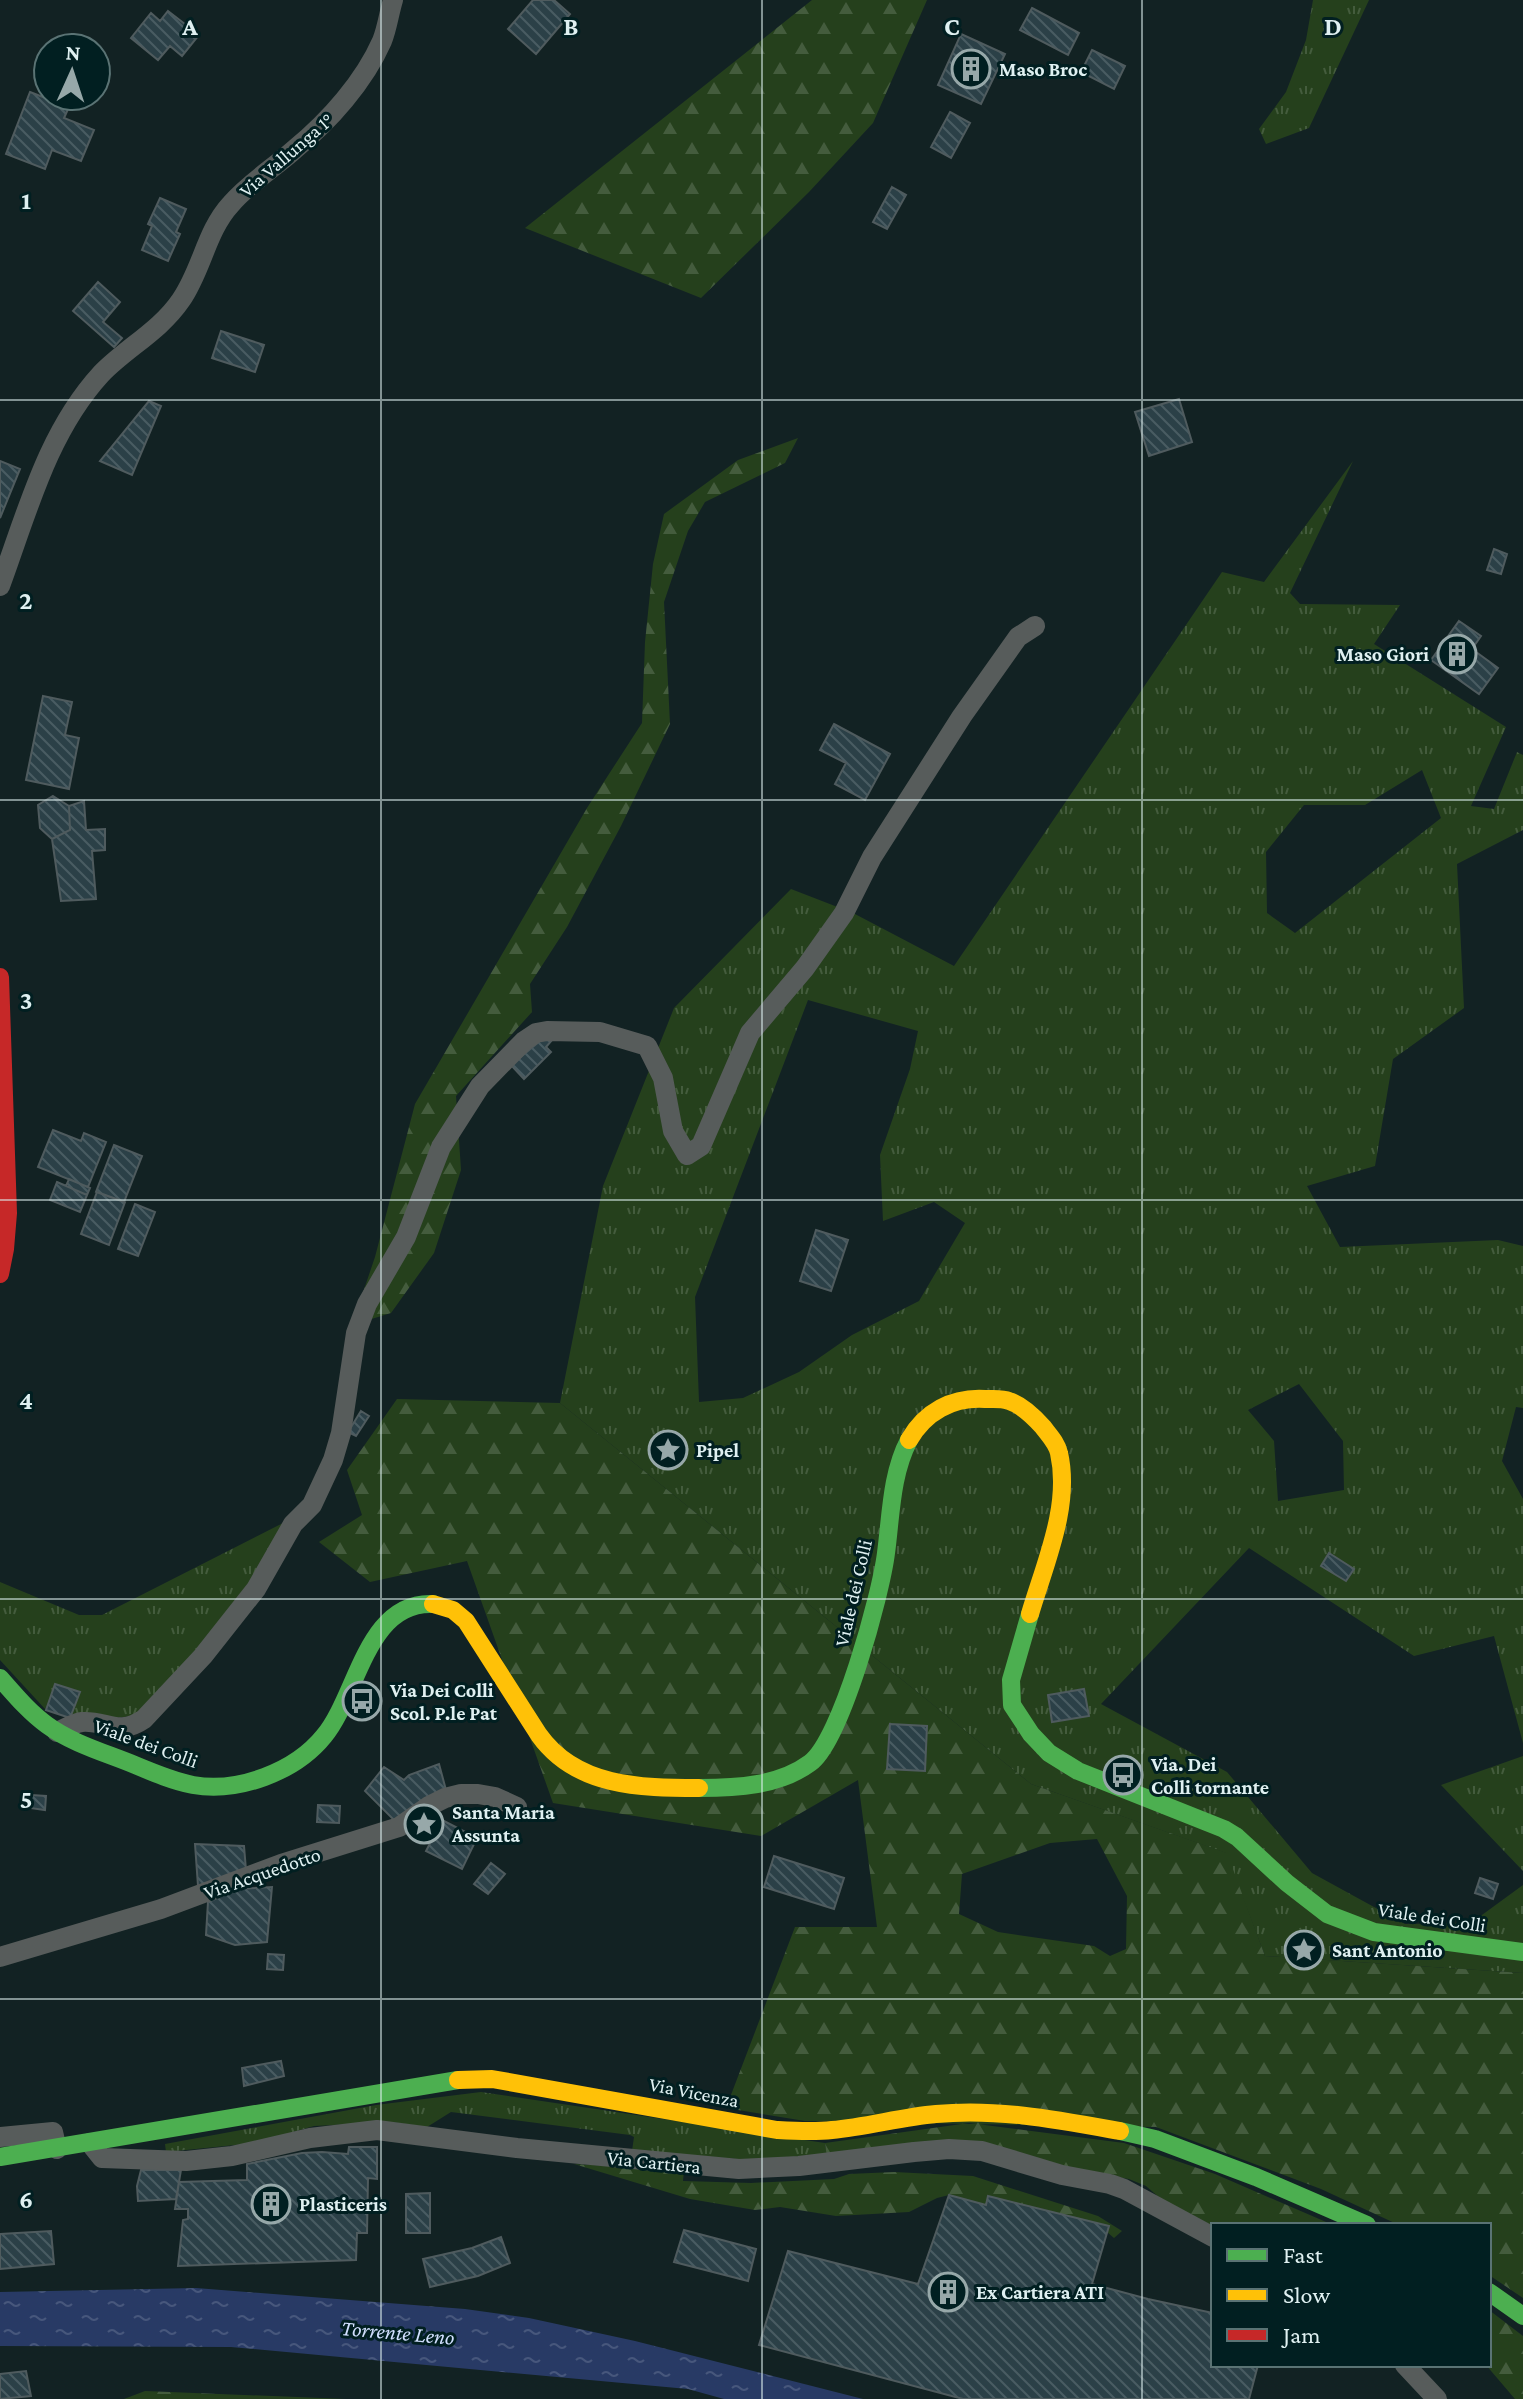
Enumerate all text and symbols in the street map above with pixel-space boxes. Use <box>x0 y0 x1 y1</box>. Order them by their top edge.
text: A <box>181 12 198 41</box>
text: B <box>563 12 579 41</box>
text: C <box>944 12 960 41</box>
text: D <box>1324 12 1342 41</box>
north arrow <box>32 32 112 112</box>
text: N <box>65 40 81 65</box>
building icon: Maso Broc <box>950 48 992 90</box>
place label: Maso Broc <box>999 58 1087 80</box>
street label: Via Vallunga 1° <box>235 108 338 202</box>
text: 1 <box>21 186 31 215</box>
text: 2 <box>19 586 33 615</box>
building icon: Maso Giori <box>1436 633 1478 675</box>
place label: Maso Giori <box>1337 643 1429 665</box>
text: 3 <box>20 986 32 1015</box>
text: 4 <box>19 1386 33 1415</box>
place icon: Pipel <box>647 1429 689 1471</box>
place label: Pipel <box>696 1439 739 1461</box>
street label: Viale dei Colli <box>830 1537 876 1649</box>
place label: Via Dei Colli Scol. P.le Pat <box>389 1679 498 1724</box>
bus stop icon: Via Dei Colli Scol. P.le Pat <box>341 1680 383 1722</box>
street label: Viale dei Colli <box>91 1714 201 1772</box>
place label: Via. Dei Colli tornante <box>1150 1753 1269 1798</box>
bus stop icon: Via. Dei Colli tornante <box>1102 1754 1144 1796</box>
text: 5 <box>20 1785 32 1814</box>
place label: Santa Maria Assunta <box>451 1801 555 1846</box>
place icon: Santa Maria Assunta <box>403 1803 445 1845</box>
street label: Via Acquedotto <box>201 1843 324 1904</box>
street label: Viale dei Colli <box>1376 1898 1488 1936</box>
place icon: Sant Antonio <box>1283 1929 1325 1971</box>
place label: Sant Antonio <box>1332 1939 1443 1961</box>
street label: Via Vicenza <box>647 2073 741 2111</box>
street label: Via Cartiera <box>606 2146 702 2178</box>
building icon: Plasticeris <box>250 2183 292 2225</box>
text: 6 <box>19 2185 33 2214</box>
place label: Plasticeris <box>299 2193 387 2215</box>
legend <box>1211 2223 1491 2367</box>
text: Fast <box>1283 2241 1324 2268</box>
building icon: Ex Cartiera ATI <box>927 2271 969 2313</box>
place label: Ex Cartiera ATI <box>976 2281 1104 2303</box>
text: Slow <box>1283 2281 1330 2308</box>
water label: Torrente Leno <box>340 2315 456 2350</box>
text: Jam <box>1281 2321 1321 2348</box>

